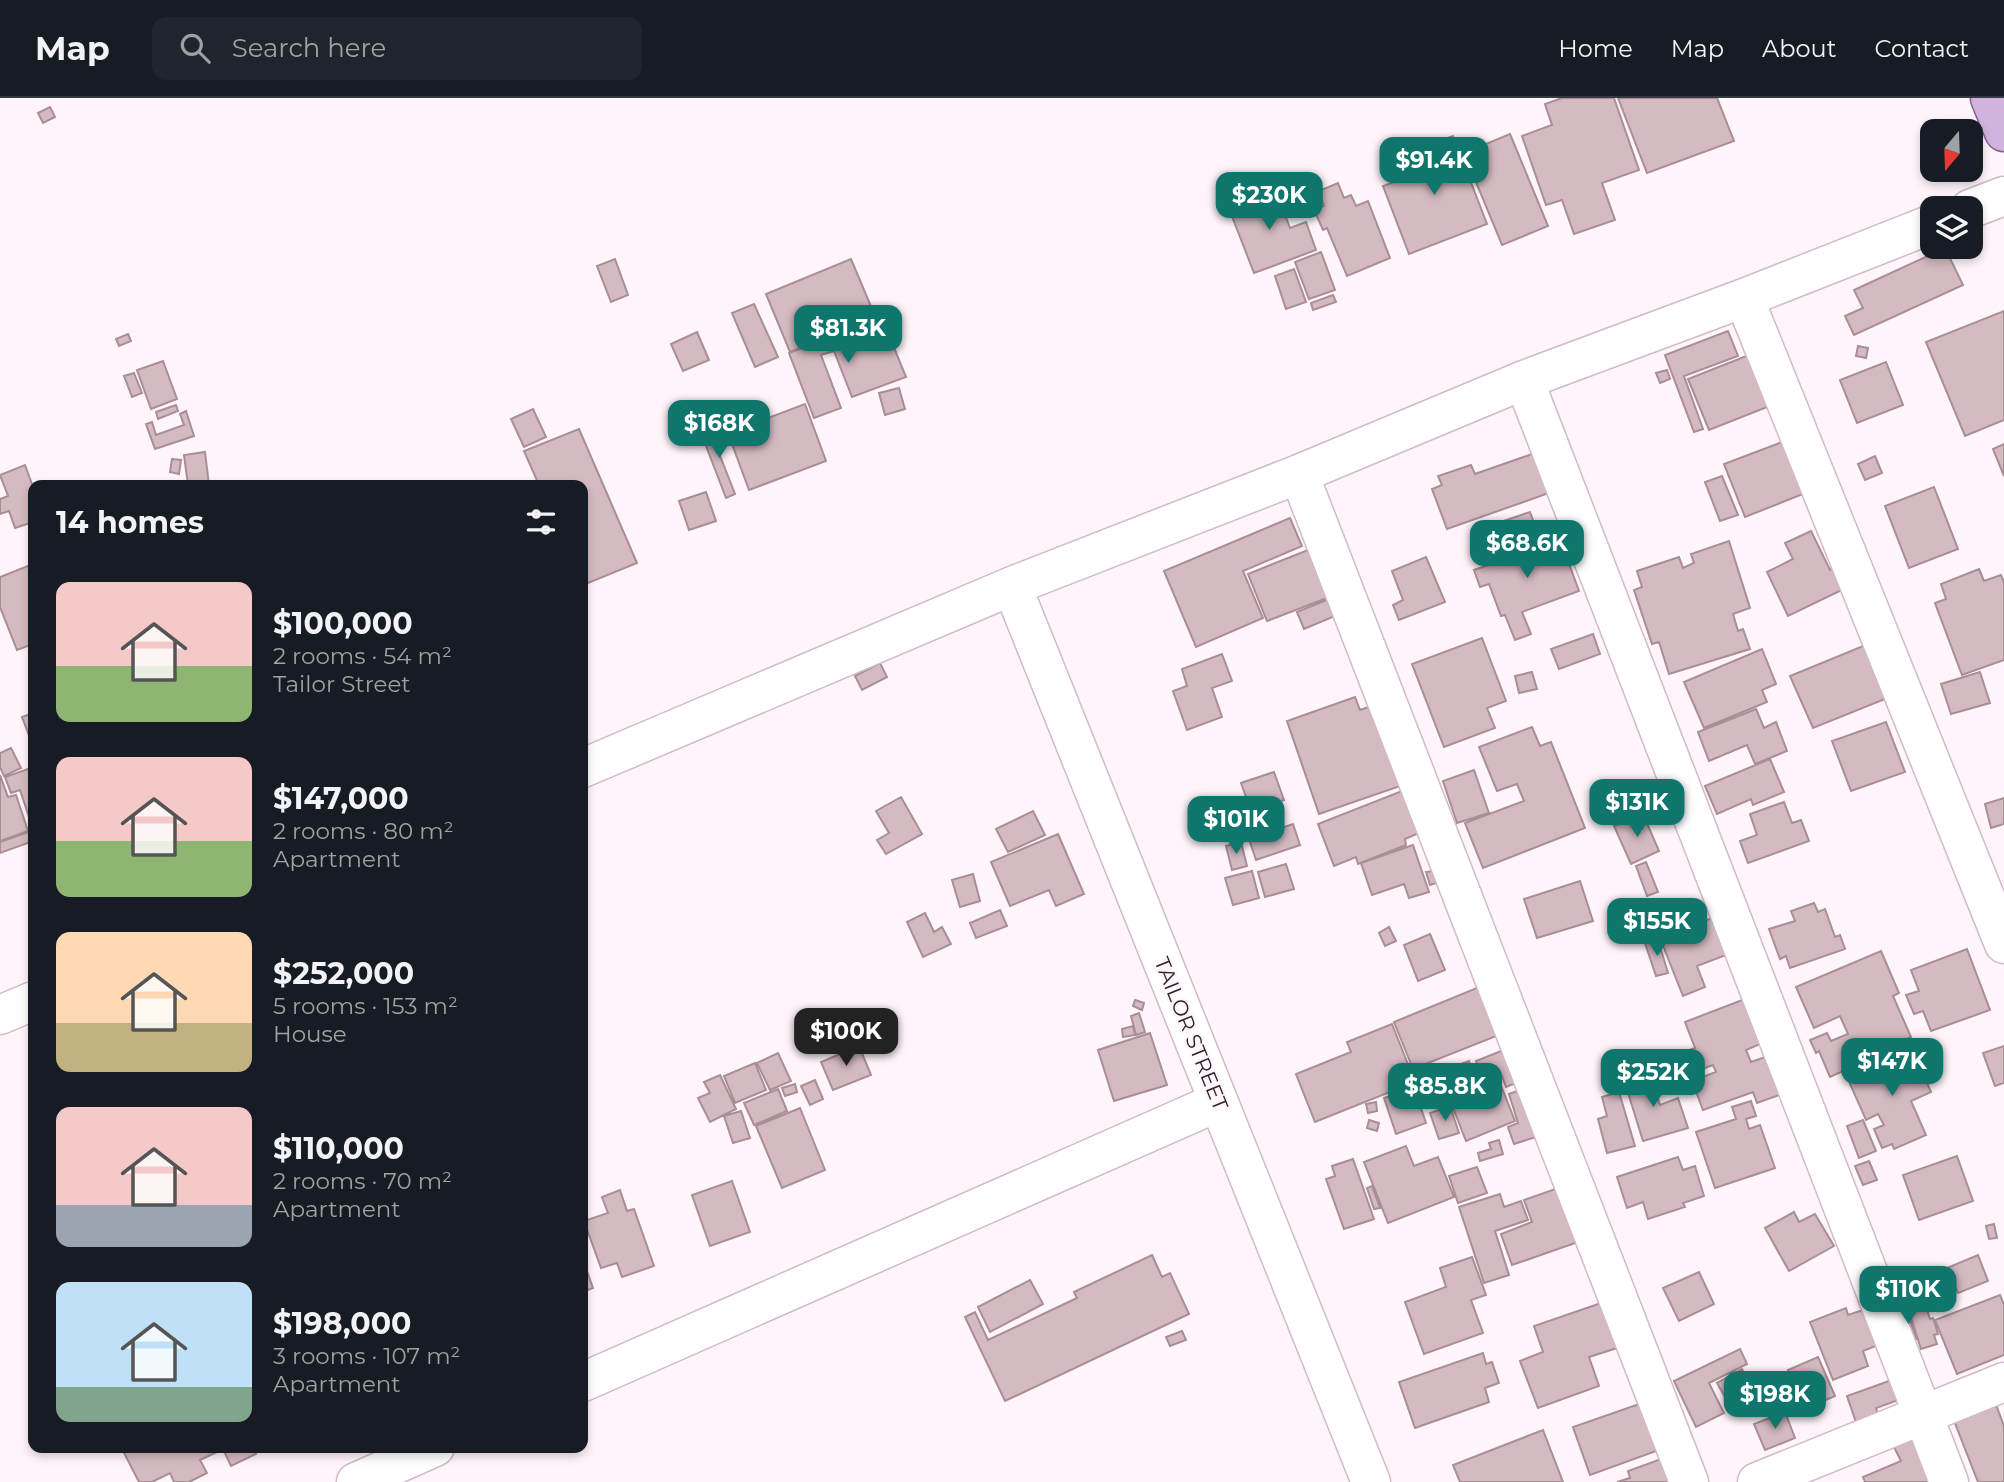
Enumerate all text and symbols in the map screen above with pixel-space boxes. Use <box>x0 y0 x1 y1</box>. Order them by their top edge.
search box <box>152 17 642 80</box>
text: Map <box>35 28 110 68</box>
icon: search <box>176 29 214 67</box>
text: Search here <box>232 32 386 64</box>
text: Home <box>1558 34 1633 63</box>
text: Map <box>1671 34 1724 63</box>
text: About <box>1762 34 1836 63</box>
text: Contact <box>1874 34 1969 63</box>
north arrow <box>1920 119 1983 182</box>
map controls <box>1920 119 1983 259</box>
pin: $91.4K <box>1377 138 1491 197</box>
text: $91.4K <box>1396 146 1472 174</box>
pin: $230K <box>1220 172 1318 232</box>
text: $230K <box>1232 181 1306 209</box>
button: layers <box>1920 196 1983 259</box>
pin: $81.3K <box>791 306 905 365</box>
text: $81.3K <box>810 314 886 342</box>
pin: $168K <box>670 400 768 460</box>
text: $168K <box>684 409 754 437</box>
icon: filters <box>522 503 560 541</box>
text: 14 homes <box>56 504 204 541</box>
pin: $68.6K <box>1470 520 1584 580</box>
text: $68.6K <box>1486 529 1568 557</box>
text: $100,000 <box>273 605 413 642</box>
icon: home <box>112 610 196 694</box>
text: 2 rooms · 54 m² <box>273 642 452 670</box>
text: Tailor Street <box>273 670 411 698</box>
text: $147,000 <box>273 780 409 817</box>
pin: $131K <box>1588 780 1686 839</box>
icon: home <box>112 785 196 869</box>
text: $131K <box>1605 788 1669 816</box>
pin: $101K <box>1187 796 1285 856</box>
text: $101K <box>1203 805 1269 833</box>
text: 2 rooms · 80 m² <box>273 817 454 845</box>
text: Apartment <box>273 845 401 873</box>
pin: $155K <box>1608 898 1706 958</box>
text: $155K <box>1623 907 1691 935</box>
street label: TAILOR STREET <box>1149 953 1234 1114</box>
text: $252,000 <box>273 955 414 992</box>
icon: home <box>112 960 196 1044</box>
text: 5 rooms · 153 m² <box>273 992 458 1020</box>
pin: $100K <box>797 1009 895 1068</box>
text: $100K <box>810 1017 882 1045</box>
text: House <box>273 1020 347 1048</box>
pin: $147K <box>1843 1038 1941 1098</box>
text: $147K <box>1857 1047 1927 1075</box>
pin: $252K <box>1604 1049 1702 1109</box>
text: $252K <box>1617 1058 1689 1086</box>
pin: $85.8K <box>1388 1063 1502 1123</box>
text: $85.8K <box>1404 1072 1486 1100</box>
text: $110,000 <box>273 1130 404 1167</box>
icon: home <box>112 1135 196 1219</box>
text: 2 rooms · 70 m² <box>273 1167 452 1195</box>
text: Apartment <box>273 1195 401 1223</box>
pin: $110K <box>1859 1266 1957 1326</box>
text: $110K <box>1875 1275 1941 1303</box>
text: $198,000 <box>273 1305 411 1342</box>
icon: home <box>112 1310 196 1394</box>
text: 3 rooms · 107 m² <box>273 1342 460 1370</box>
text: Apartment <box>273 1370 401 1398</box>
pin: $198K <box>1726 1372 1824 1431</box>
text: $198K <box>1740 1380 1810 1408</box>

